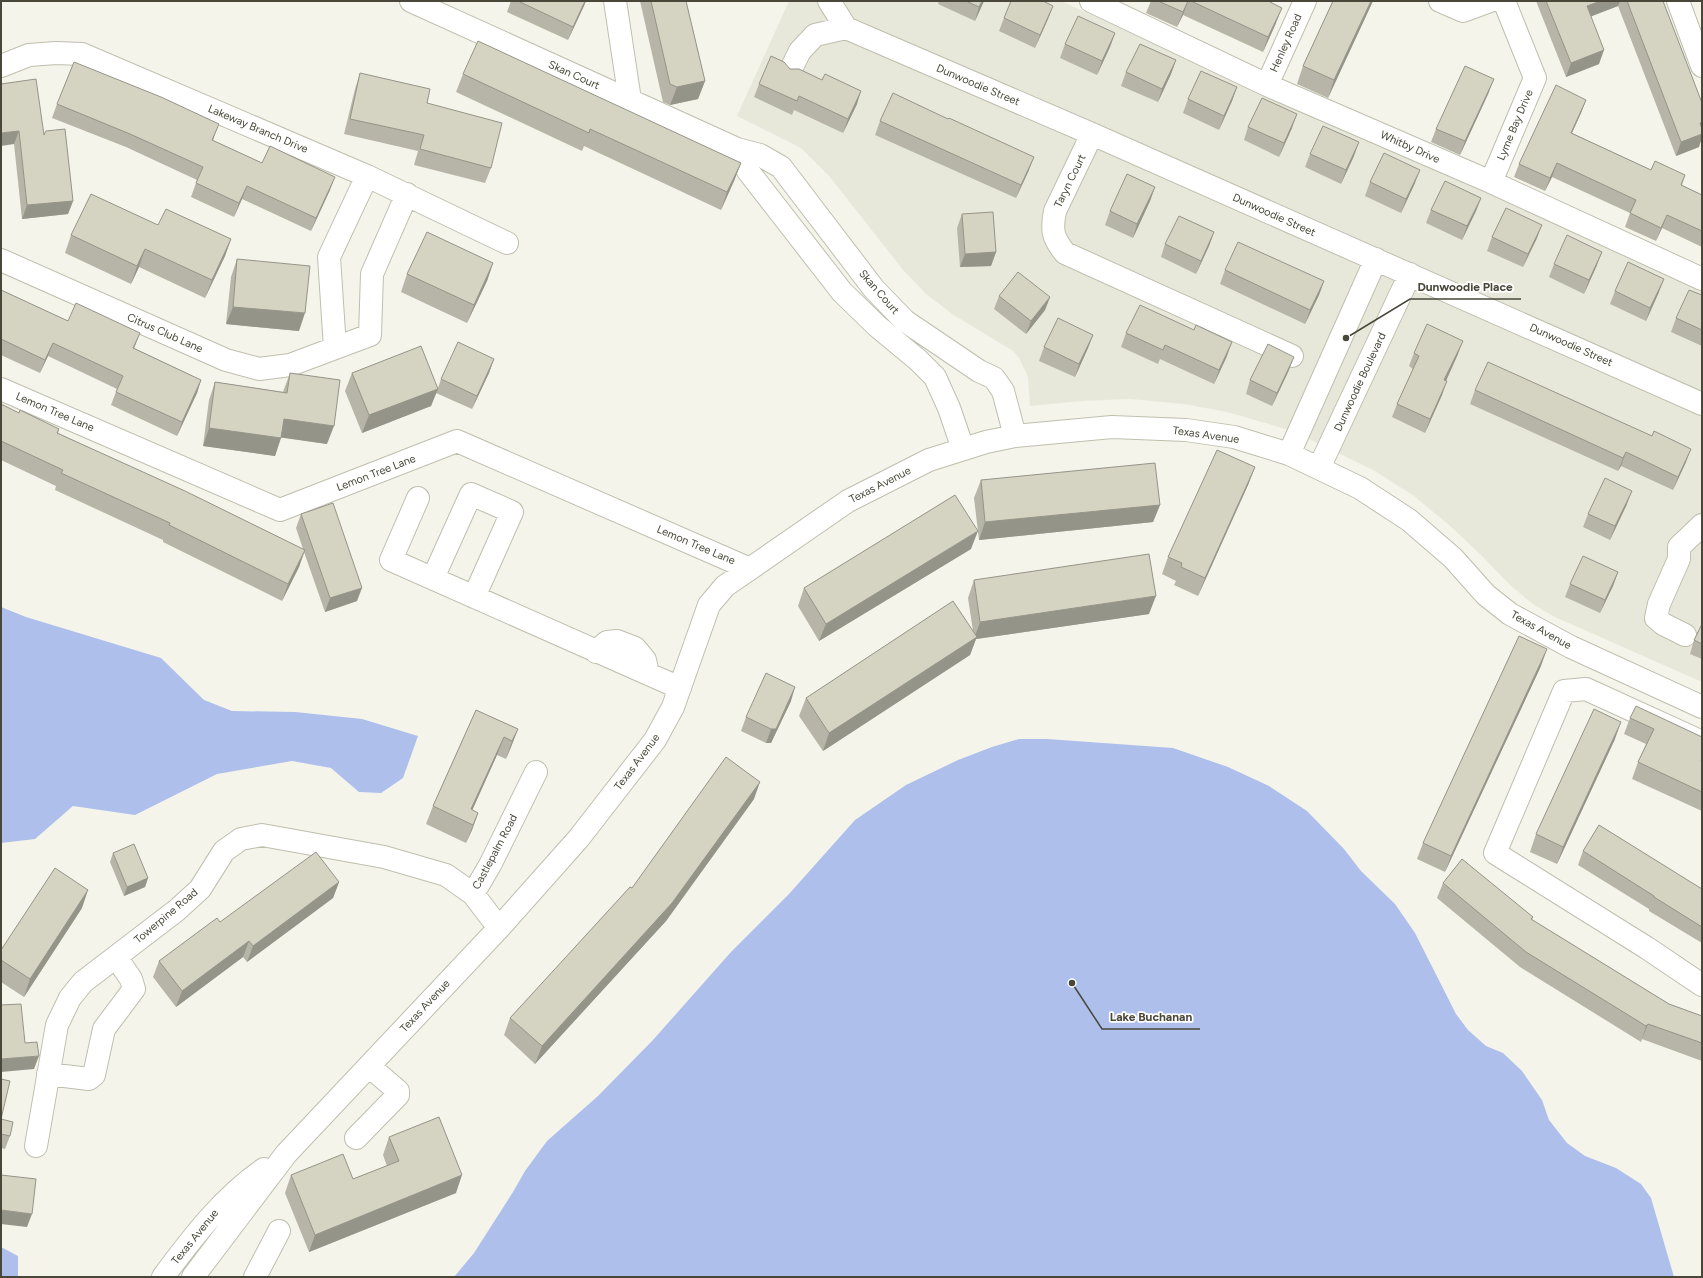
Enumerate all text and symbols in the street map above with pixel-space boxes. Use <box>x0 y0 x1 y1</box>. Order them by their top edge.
street label: Henley Road <box>1267 12 1305 74</box>
street label: Skan Court <box>546 58 602 92</box>
street label: Dunwoodie Street <box>934 62 1022 108</box>
street label: Lyme Bay Drive <box>1494 88 1536 162</box>
street label: Lakeway Branch Drive <box>206 102 310 156</box>
street label: Whitby Drive <box>1378 128 1442 166</box>
street label: Taryn Court <box>1052 152 1088 210</box>
street label: Dunwoodie Street <box>1230 191 1318 239</box>
street label: Skan Court <box>856 267 902 317</box>
callout: Dunwoodie Place <box>1410 275 1521 299</box>
text: Dunwoodie Place <box>1417 280 1513 294</box>
street label: Citrus Club Lane <box>125 310 205 356</box>
street label: Dunwoodie Street <box>1527 321 1615 369</box>
street label: Dunwoodie Boulevard <box>1331 330 1389 434</box>
street label: Lemon Tree Lane <box>14 390 96 434</box>
street label: Texas Avenue <box>1172 424 1240 446</box>
street label: Lemon Tree Lane <box>335 452 417 494</box>
street label: Texas Avenue <box>847 464 913 506</box>
street label: Lemon Tree Lane <box>655 523 737 567</box>
street label: Texas Avenue <box>1508 608 1574 652</box>
street label: Texas Avenue <box>612 731 662 793</box>
street label: Castlepalm Road <box>470 812 520 892</box>
street label: Towerpine Road <box>132 886 200 946</box>
street label: Texas Avenue <box>397 977 453 1035</box>
callout: Lake Buchanan <box>1102 1005 1200 1029</box>
text: Lake Buchanan <box>1110 1010 1192 1024</box>
street label: Texas Avenue <box>169 1207 221 1267</box>

